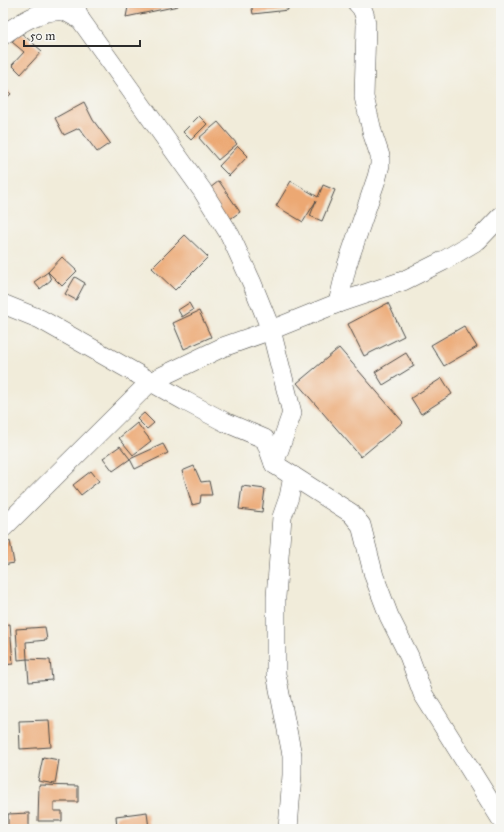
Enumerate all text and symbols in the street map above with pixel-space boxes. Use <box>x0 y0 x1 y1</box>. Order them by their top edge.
scale bar <box>24 22 140 48</box>
text: 50 m <box>30 29 55 43</box>

